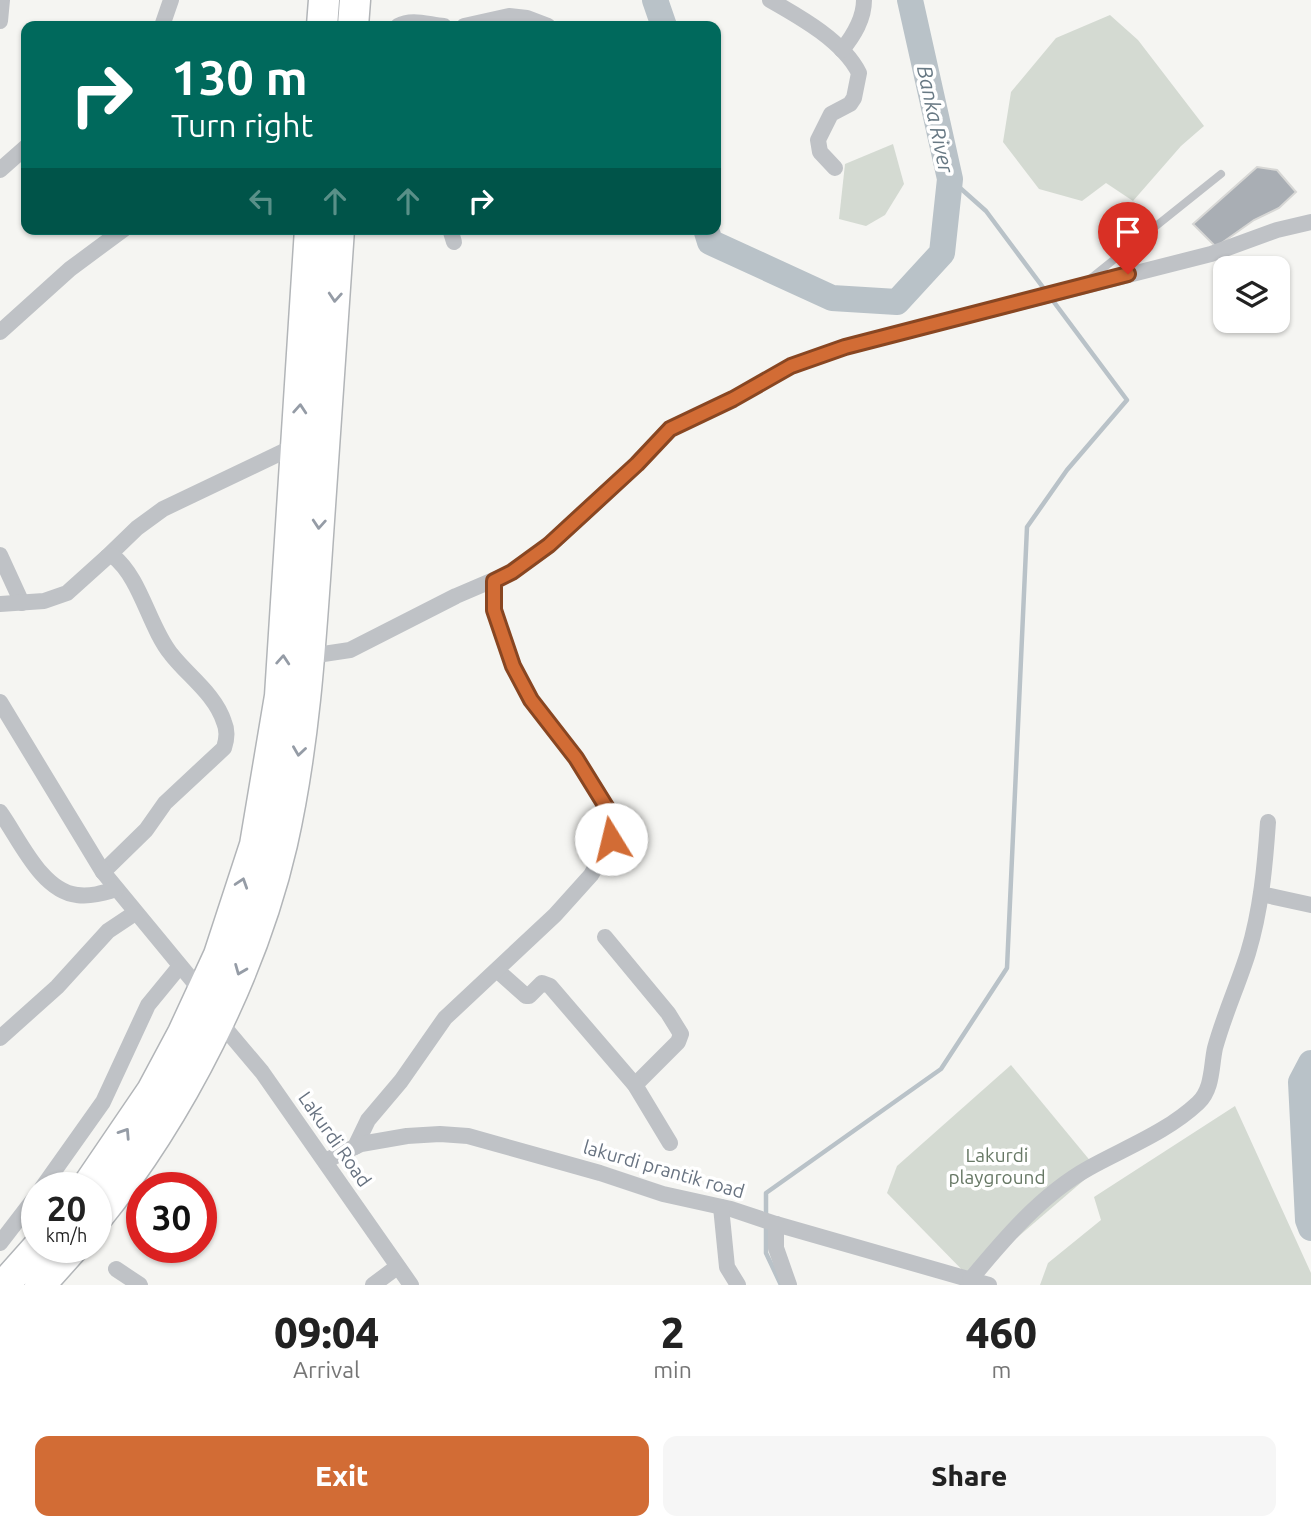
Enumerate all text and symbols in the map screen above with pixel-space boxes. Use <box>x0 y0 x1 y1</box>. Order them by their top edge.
icon: right <box>56 49 147 140</box>
text: 130 m <box>171 49 308 104</box>
water label: Banka River <box>913 63 959 176</box>
text: Turn right <box>171 107 313 143</box>
icon: left <box>243 182 281 220</box>
icon: ahead <box>316 182 354 220</box>
icon: ahead <box>389 182 427 220</box>
icon: right <box>462 182 500 220</box>
pin <box>1098 202 1158 274</box>
icon: arrive <box>1109 213 1147 251</box>
map controls <box>1213 256 1290 333</box>
button: layers <box>1213 256 1290 333</box>
one-way arrow <box>327 292 342 303</box>
one-way arrow <box>292 403 307 414</box>
one-way arrow <box>312 519 327 530</box>
one-way arrow <box>275 654 290 665</box>
one-way arrow <box>292 745 307 757</box>
position arrow <box>574 802 648 876</box>
one-way arrow <box>234 878 248 890</box>
one-way arrow <box>235 963 249 975</box>
street label: Lakurdi Road <box>294 1087 376 1191</box>
one-way arrow <box>117 1127 130 1140</box>
street label: lakurdi prantik road <box>581 1135 747 1203</box>
park label: Lakurdi playground <box>948 1144 1046 1188</box>
speed limit sign: 30 <box>126 1172 217 1263</box>
text: 20 <box>47 1188 86 1228</box>
text: km/h <box>46 1225 87 1245</box>
text: 09:04 <box>274 1309 379 1356</box>
text: 2 <box>661 1309 684 1356</box>
text: 460 <box>966 1309 1037 1356</box>
text: Arrival <box>293 1357 360 1382</box>
text: min <box>653 1357 692 1382</box>
text: m <box>991 1357 1011 1382</box>
button: Exit <box>35 1436 649 1516</box>
button: Share <box>663 1436 1276 1516</box>

